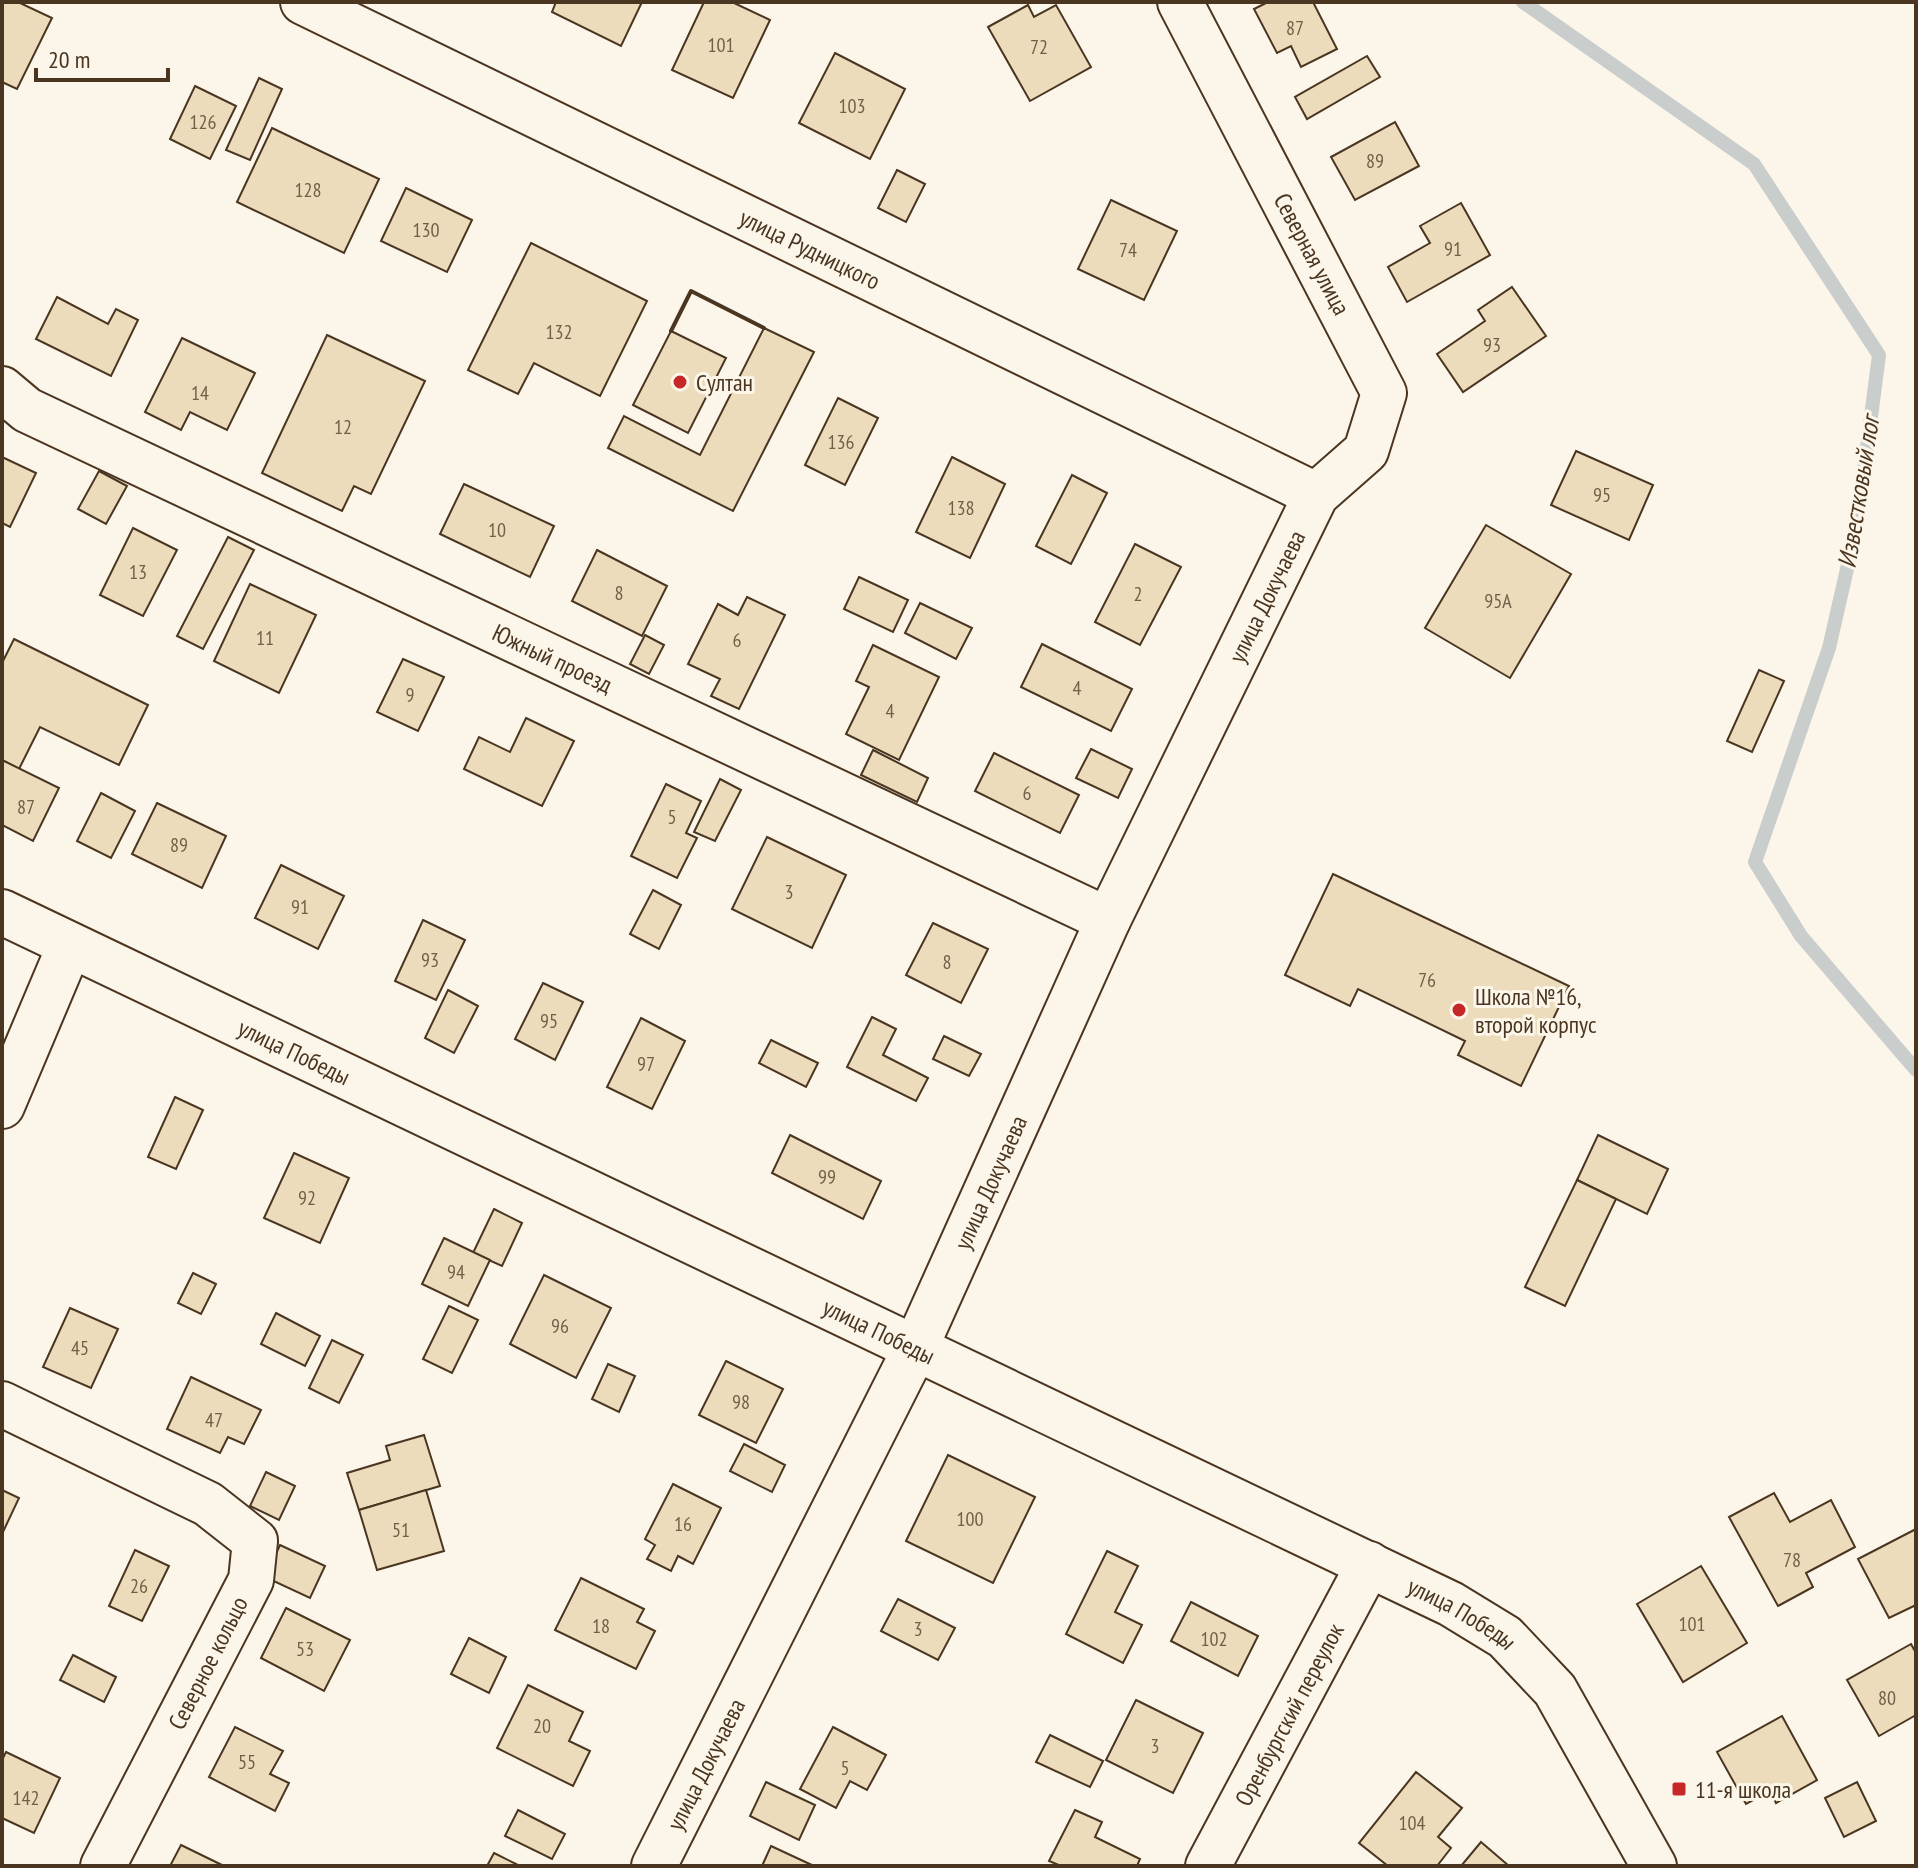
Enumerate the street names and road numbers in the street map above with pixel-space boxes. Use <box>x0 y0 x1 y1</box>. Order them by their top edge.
street label: Северная улица <box>1267 188 1357 320</box>
street label: улица Рудницкого <box>735 201 886 296</box>
street label: улица Докучаева <box>1221 525 1312 668</box>
street label: Южный проезд <box>488 616 618 700</box>
street label: улица Победы <box>233 1012 356 1092</box>
street label: улица Докучаева <box>946 1110 1034 1254</box>
street label: улица Победы <box>818 1291 940 1371</box>
street label: улица Победы <box>1403 1570 1524 1656</box>
street label: Северное кольцо <box>161 1591 255 1735</box>
street label: Оренбургский переулок <box>1228 1617 1351 1811</box>
street label: улица Докучаева <box>659 1693 752 1835</box>

